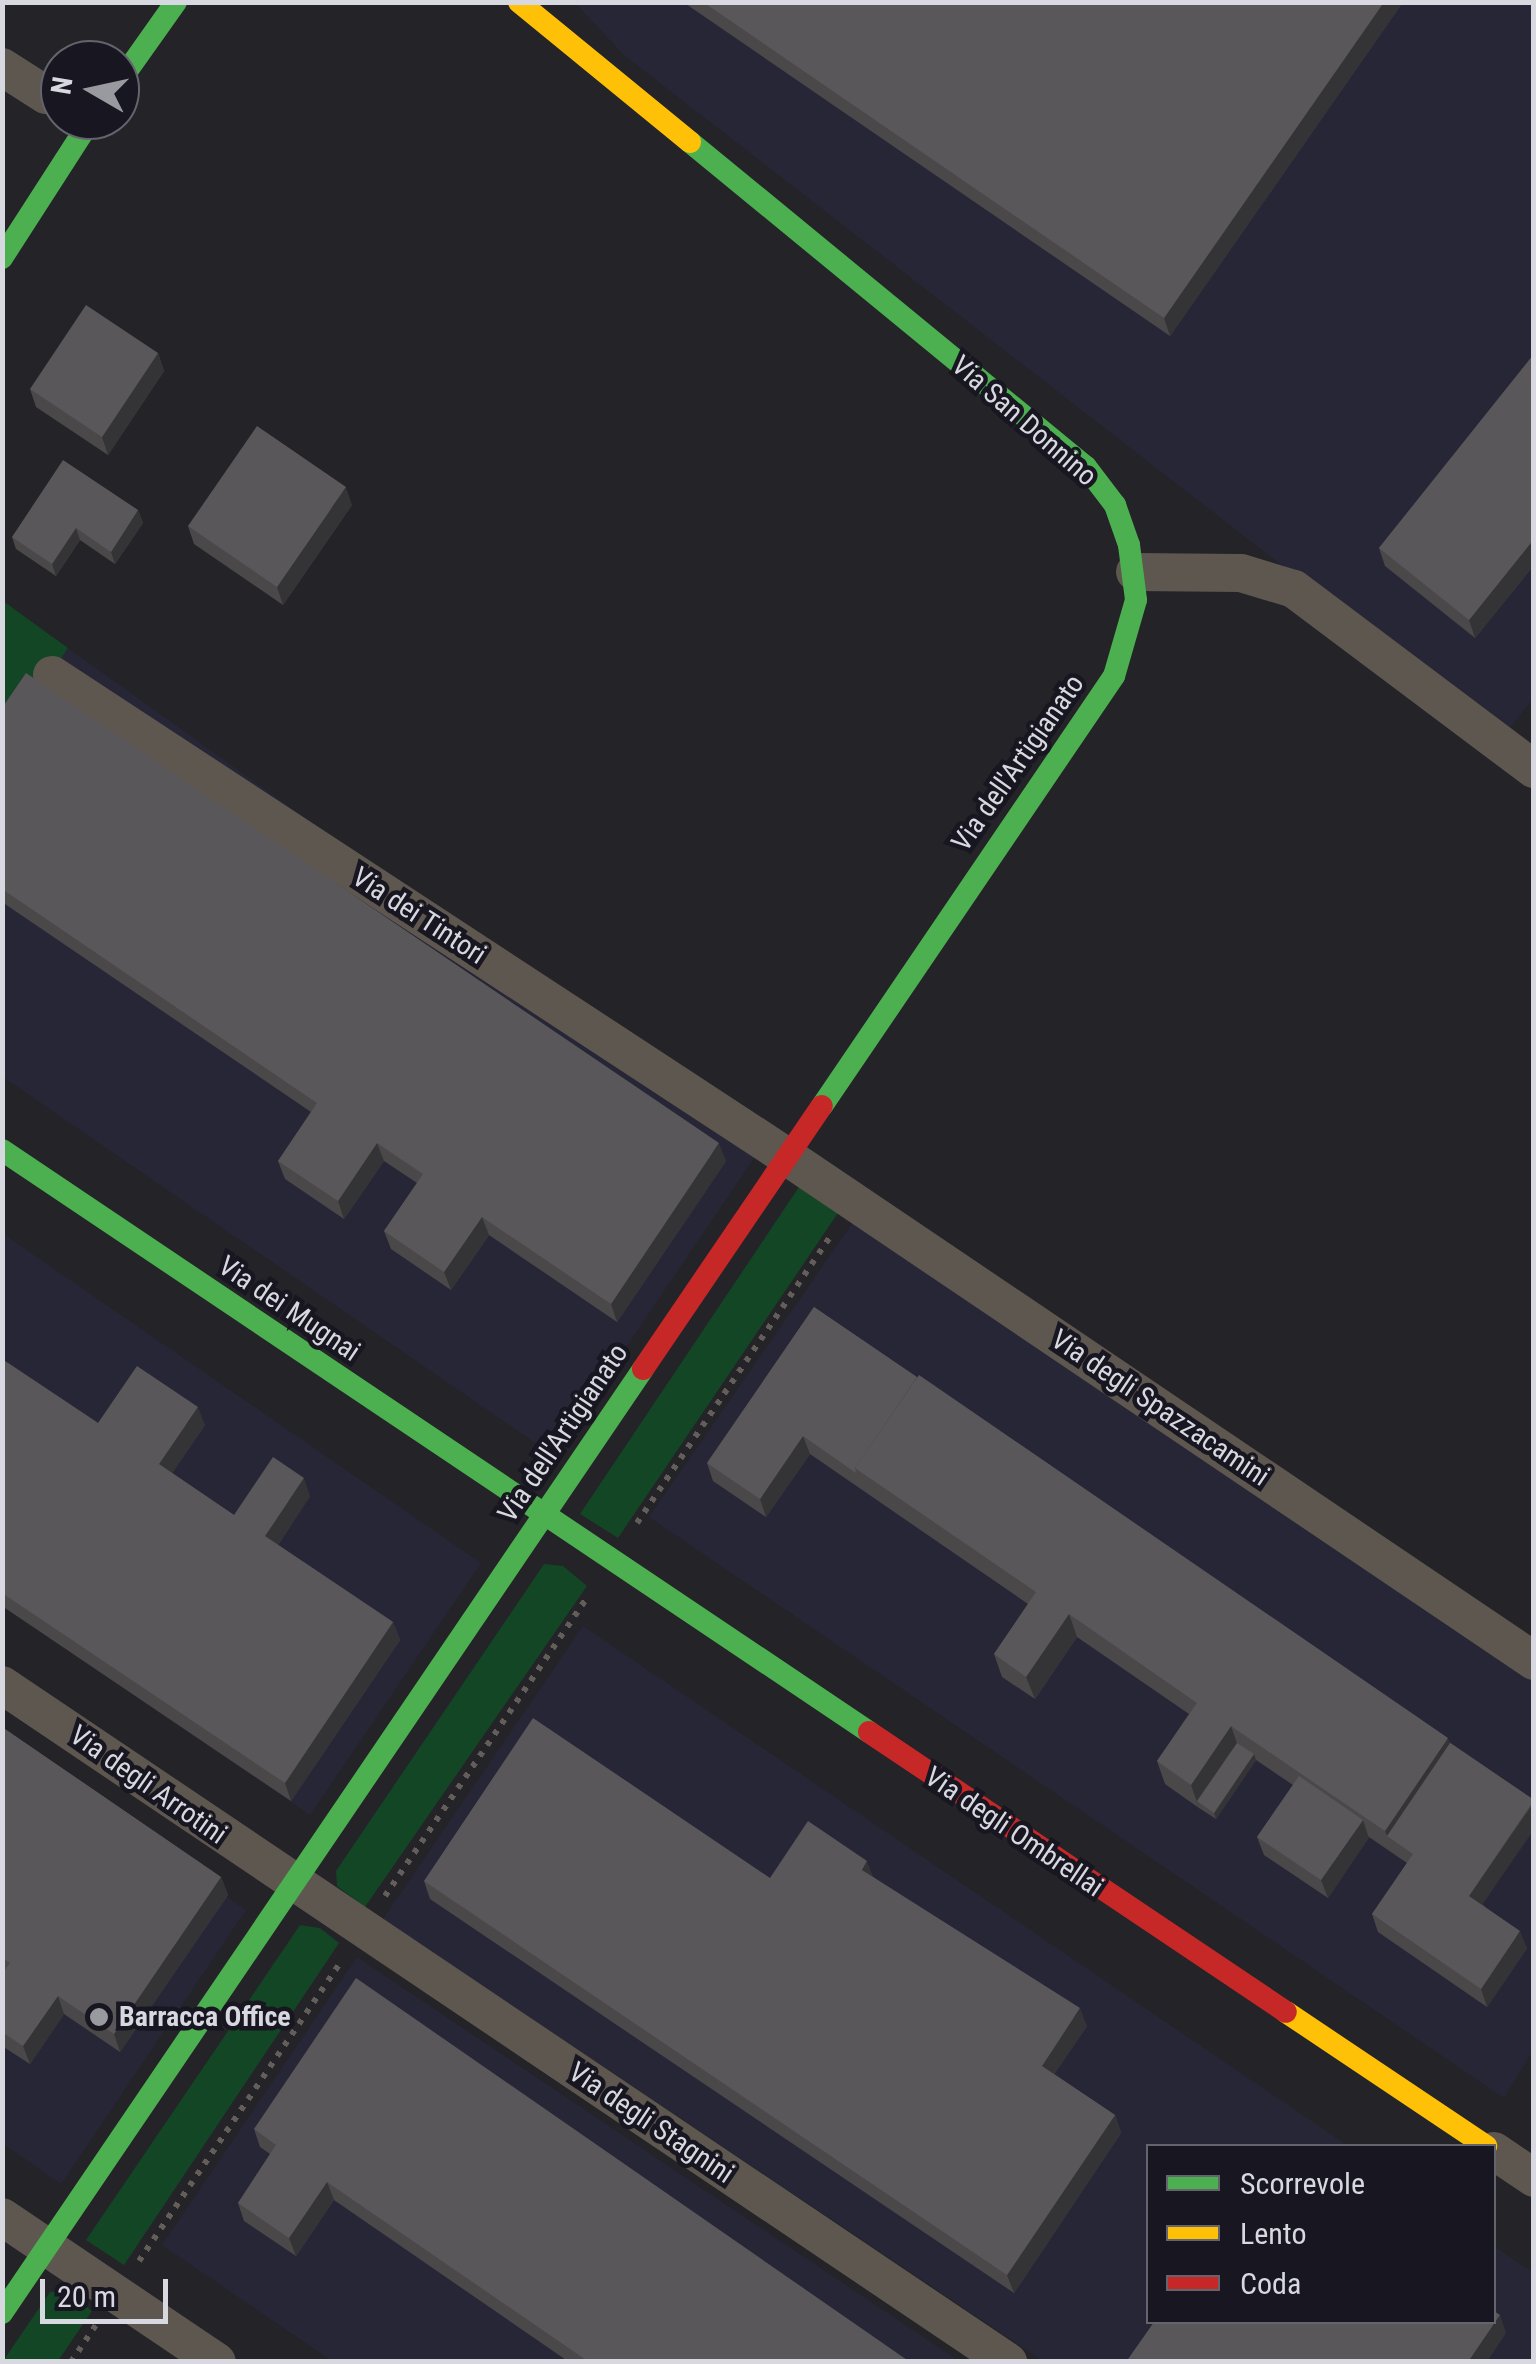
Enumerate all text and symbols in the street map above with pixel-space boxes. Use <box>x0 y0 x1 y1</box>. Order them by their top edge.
north arrow <box>40 40 140 140</box>
text: N <box>44 74 79 97</box>
street label: Via San Donnino <box>945 349 1103 493</box>
street label: Via dell'Artigianato <box>945 668 1091 858</box>
street label: Via dei Tintori <box>346 860 492 972</box>
street label: Via dei Mugnai <box>212 1249 366 1369</box>
street label: Via degli Spazzacamini <box>1045 1323 1275 1493</box>
street label: Via dell'Artigianato <box>491 1337 635 1529</box>
street label: Via degli Arrotini <box>63 1719 233 1851</box>
street label: Via degli Ombrellai <box>918 1760 1110 1904</box>
place label: Barracca Office <box>119 2000 291 2034</box>
marker: Barracca Office <box>88 2006 110 2028</box>
street label: Via degli Stagnini <box>562 2055 740 2191</box>
legend <box>1146 2144 1496 2324</box>
text: Scorrevole <box>1240 2166 1365 2201</box>
text: Lento <box>1240 2216 1307 2251</box>
scale bar <box>45 2259 172 2321</box>
text: Coda <box>1240 2266 1301 2301</box>
text: 20 m <box>57 2279 116 2314</box>

